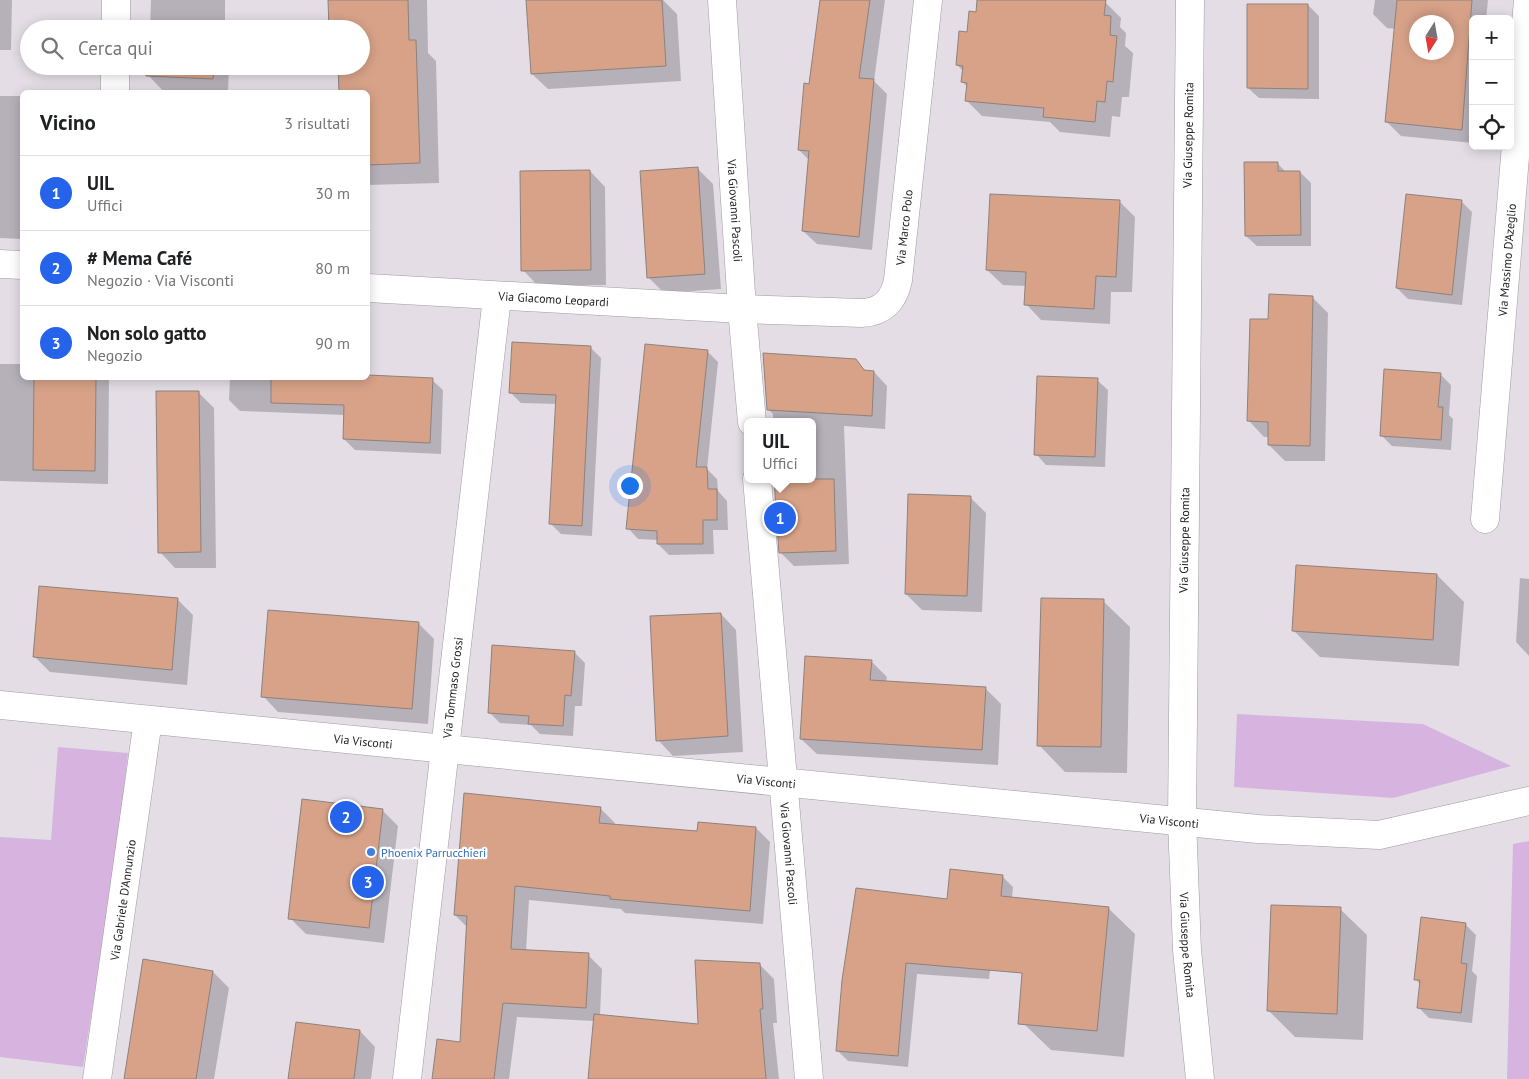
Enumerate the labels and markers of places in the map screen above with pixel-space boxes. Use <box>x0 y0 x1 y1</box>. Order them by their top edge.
pin: 1 <box>764 499 796 537</box>
pin: 2 <box>330 798 362 836</box>
place label: Phoenix Parrucchieri <box>381 845 486 860</box>
marker: Phoenix Parrucchieri <box>365 846 377 858</box>
pin: 3 <box>352 863 384 901</box>

